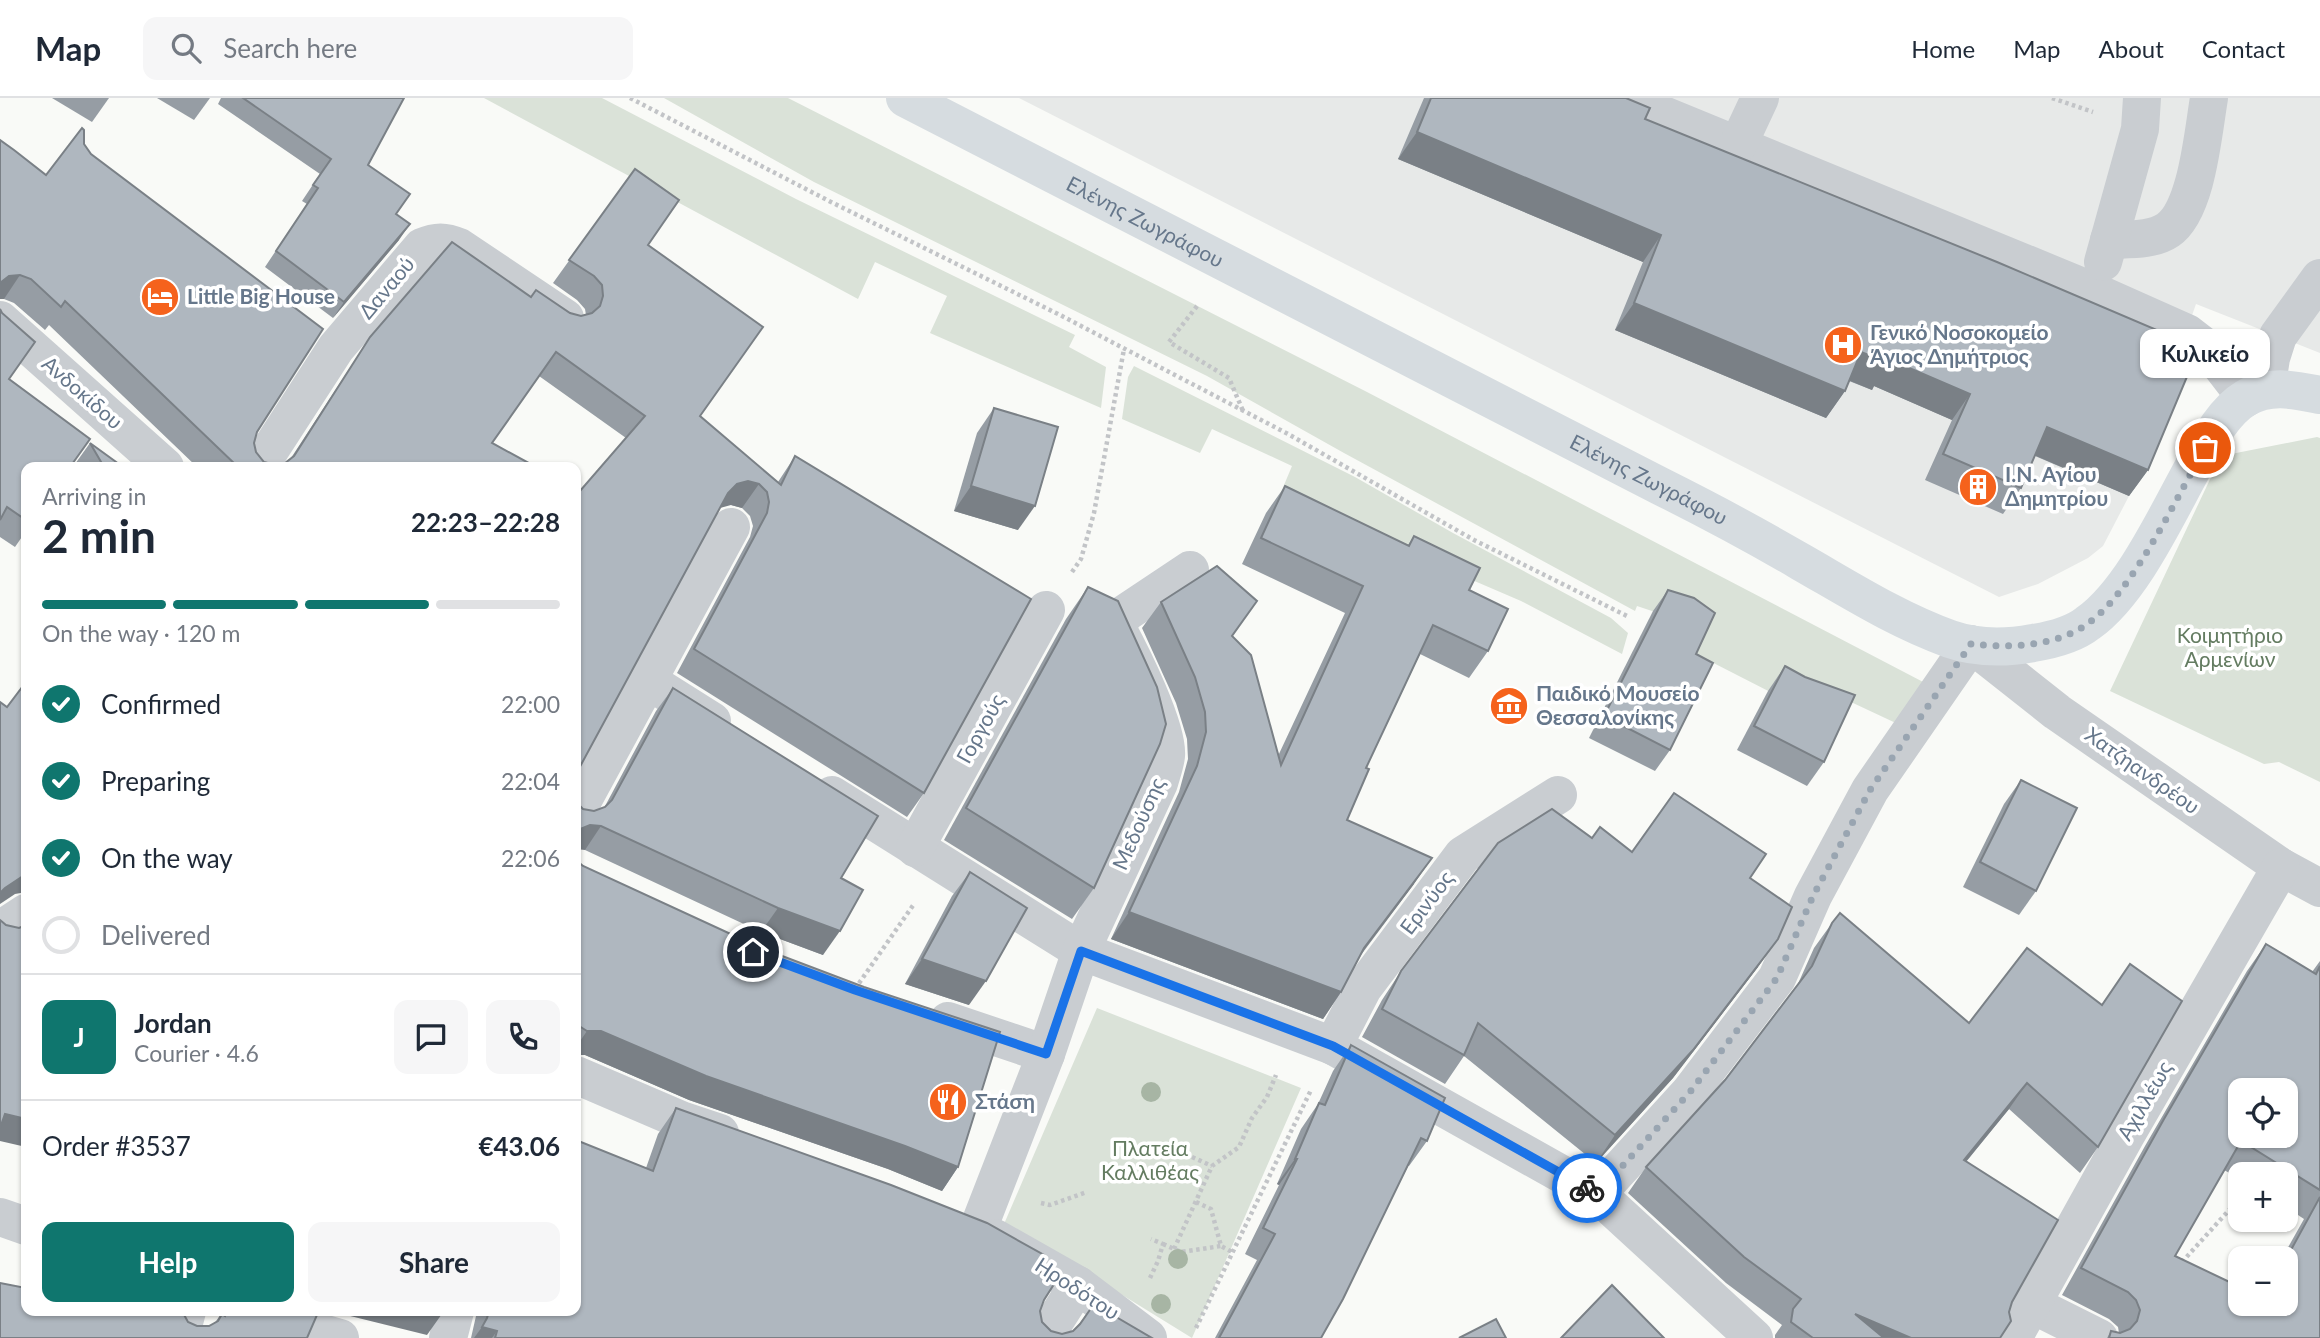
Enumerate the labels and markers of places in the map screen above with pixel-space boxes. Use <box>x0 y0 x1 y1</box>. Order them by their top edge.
hotel icon: Little Big House <box>139 276 181 318</box>
place label: Little Big House <box>187 283 335 308</box>
place label: Γενικό Νοσοκομείο Άγιος Δημήτριος <box>1869 319 2048 368</box>
hospital icon: Γενικό Νοσοκομείο Άγιος Δημήτριος <box>1822 324 1864 366</box>
callout: Κυλικείο <box>2140 329 2270 378</box>
pin <box>2175 418 2235 478</box>
place label: Ι.Ν. Αγίου Δημητρίου <box>2005 461 2108 510</box>
building icon: Ι.Ν. Αγίου Δημητρίου <box>1957 466 1999 508</box>
place label: Παιδικό Μουσείο Θεσσαλονίκης <box>1536 680 1700 729</box>
museum icon: Παιδικό Μουσείο Θεσσαλονίκης <box>1488 685 1530 727</box>
pin <box>723 922 783 982</box>
restaurant icon: Στάση <box>927 1081 969 1123</box>
place label: Στάση <box>975 1088 1035 1113</box>

